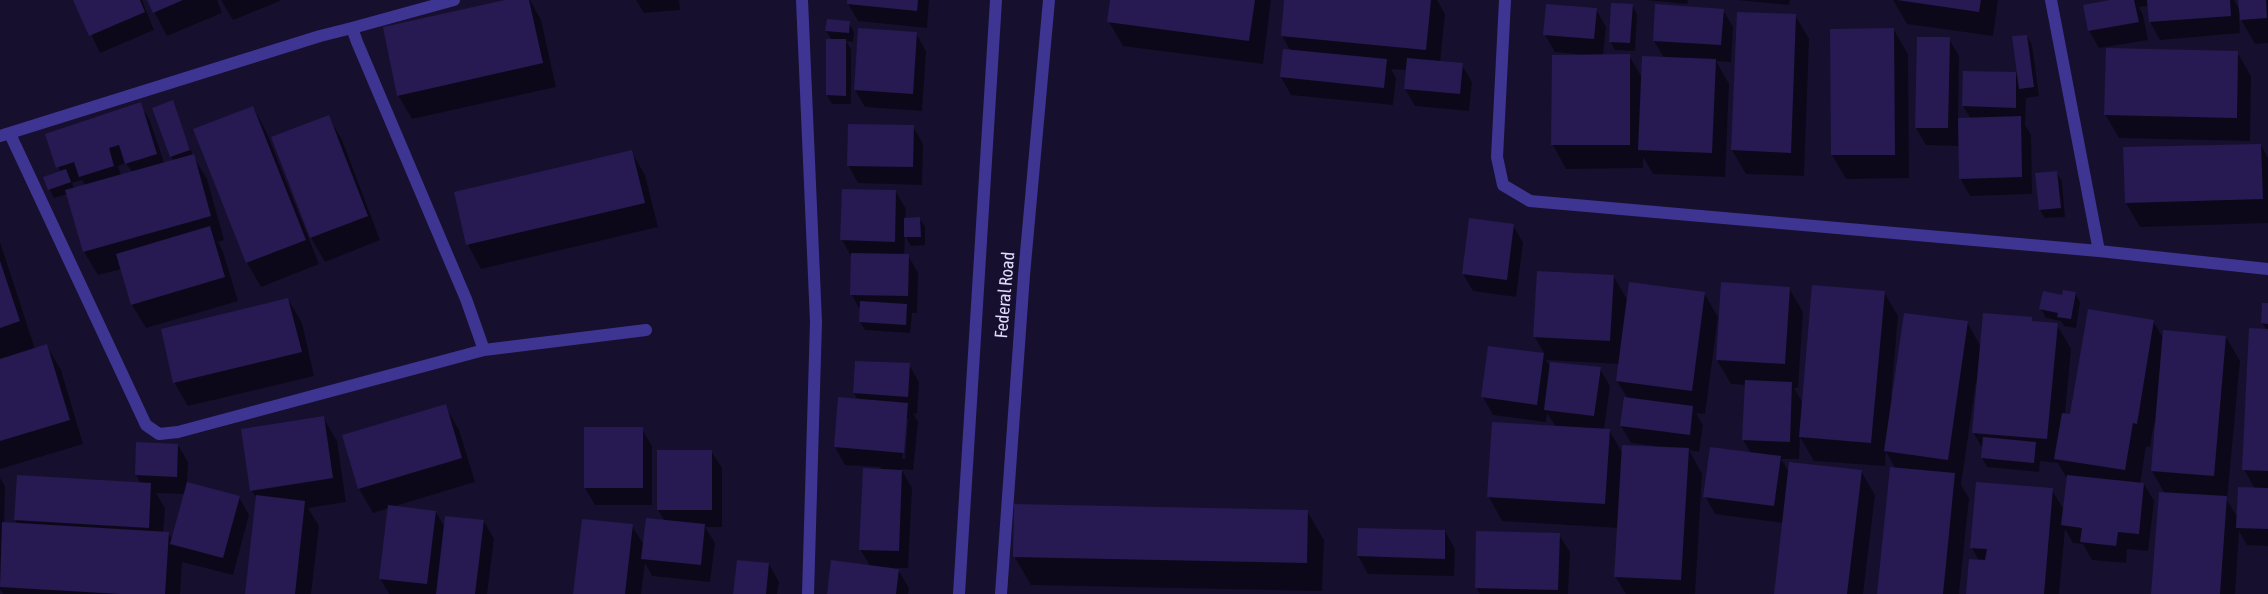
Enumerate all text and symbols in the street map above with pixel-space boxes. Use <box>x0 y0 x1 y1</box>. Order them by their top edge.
street label: Federal Road <box>990 251 1020 339</box>

